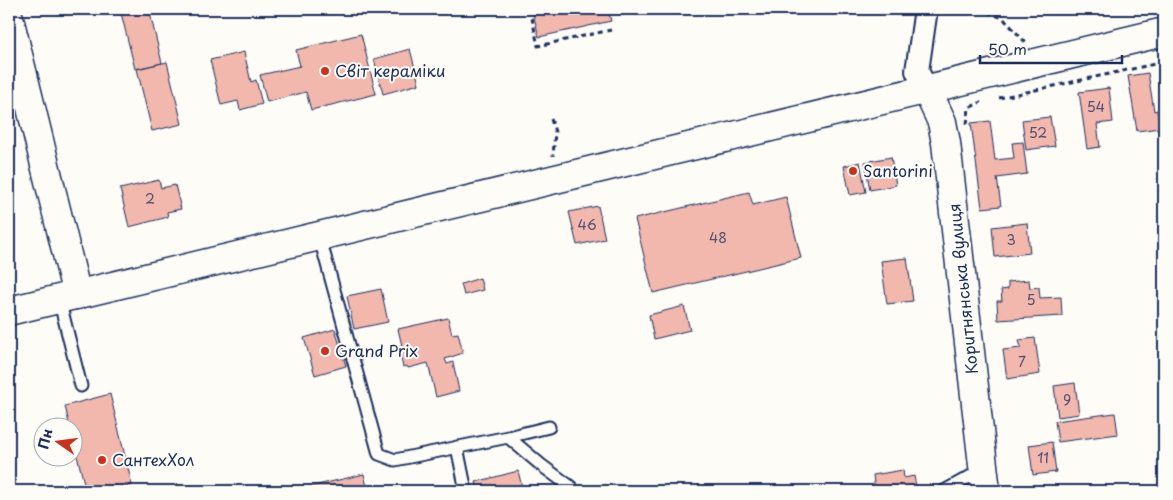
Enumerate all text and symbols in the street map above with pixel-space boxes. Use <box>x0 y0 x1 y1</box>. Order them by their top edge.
scale bar <box>980 32 1123 64</box>
text: 50 m <box>988 37 1027 60</box>
place label: Світ кераміки <box>335 58 446 82</box>
marker: Світ кераміки <box>319 65 331 77</box>
house number: 54 <box>1087 96 1105 117</box>
house number: 52 <box>1029 122 1047 143</box>
place label: Santorini <box>863 158 933 182</box>
marker: Santorini <box>847 165 859 177</box>
house number: 2 <box>145 188 155 209</box>
street label: Коритнянська вулиця <box>941 202 983 376</box>
house number: 46 <box>577 214 597 235</box>
house number: 48 <box>709 227 727 248</box>
house number: 3 <box>1006 229 1016 250</box>
house number: 5 <box>1026 289 1036 310</box>
place label: Grand Prix <box>335 338 418 362</box>
marker: Grand Prix <box>319 345 331 357</box>
house number: 7 <box>1018 351 1026 372</box>
house number: 9 <box>1063 389 1071 410</box>
north arrow <box>32 418 82 468</box>
text: Пн <box>32 426 58 451</box>
place label: СантехХол <box>112 447 194 471</box>
house number: 11 <box>1037 447 1049 468</box>
marker: СантехХол <box>96 454 108 466</box>

